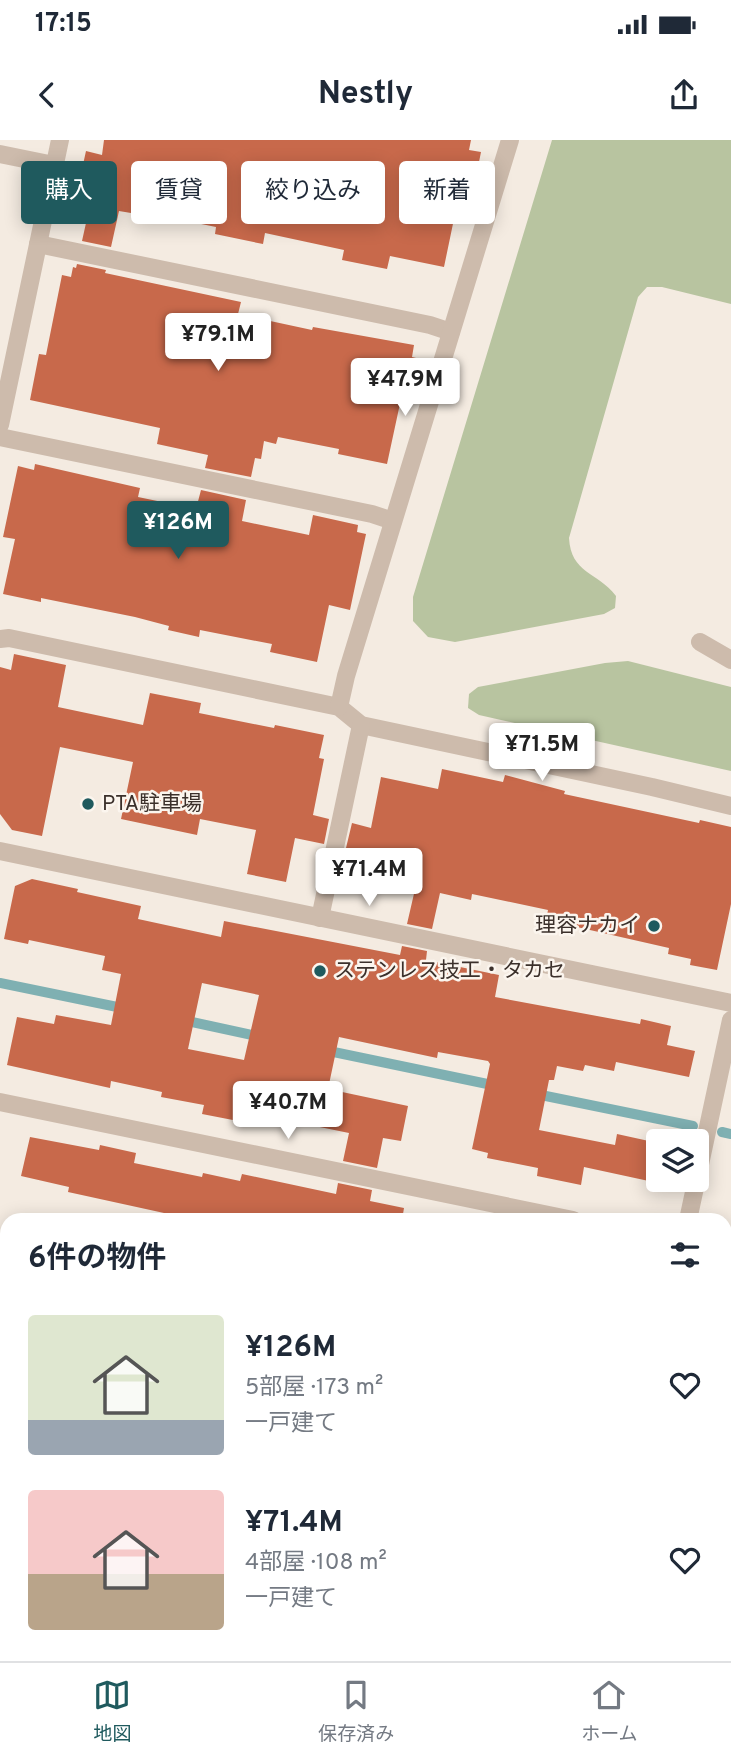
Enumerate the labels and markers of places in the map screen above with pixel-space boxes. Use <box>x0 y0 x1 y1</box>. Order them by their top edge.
pin: ¥79.1M <box>161 314 275 373</box>
pin: ¥47.9M <box>348 358 462 418</box>
pin: ¥126M <box>129 502 227 561</box>
pin: ¥71.5M <box>485 724 599 783</box>
place label: PTA駐車場 <box>102 791 202 818</box>
marker: PTA駐車場 <box>80 796 96 812</box>
pin: ¥71.4M <box>312 848 426 908</box>
place label: 理容ナカイ <box>535 913 640 940</box>
marker: 理容ナカイ <box>646 918 662 934</box>
place label: ステンレス技工・タカセ <box>334 958 565 985</box>
marker: ステンレス技工・タカセ <box>312 963 328 979</box>
pin: ¥40.7M <box>231 1082 345 1141</box>

